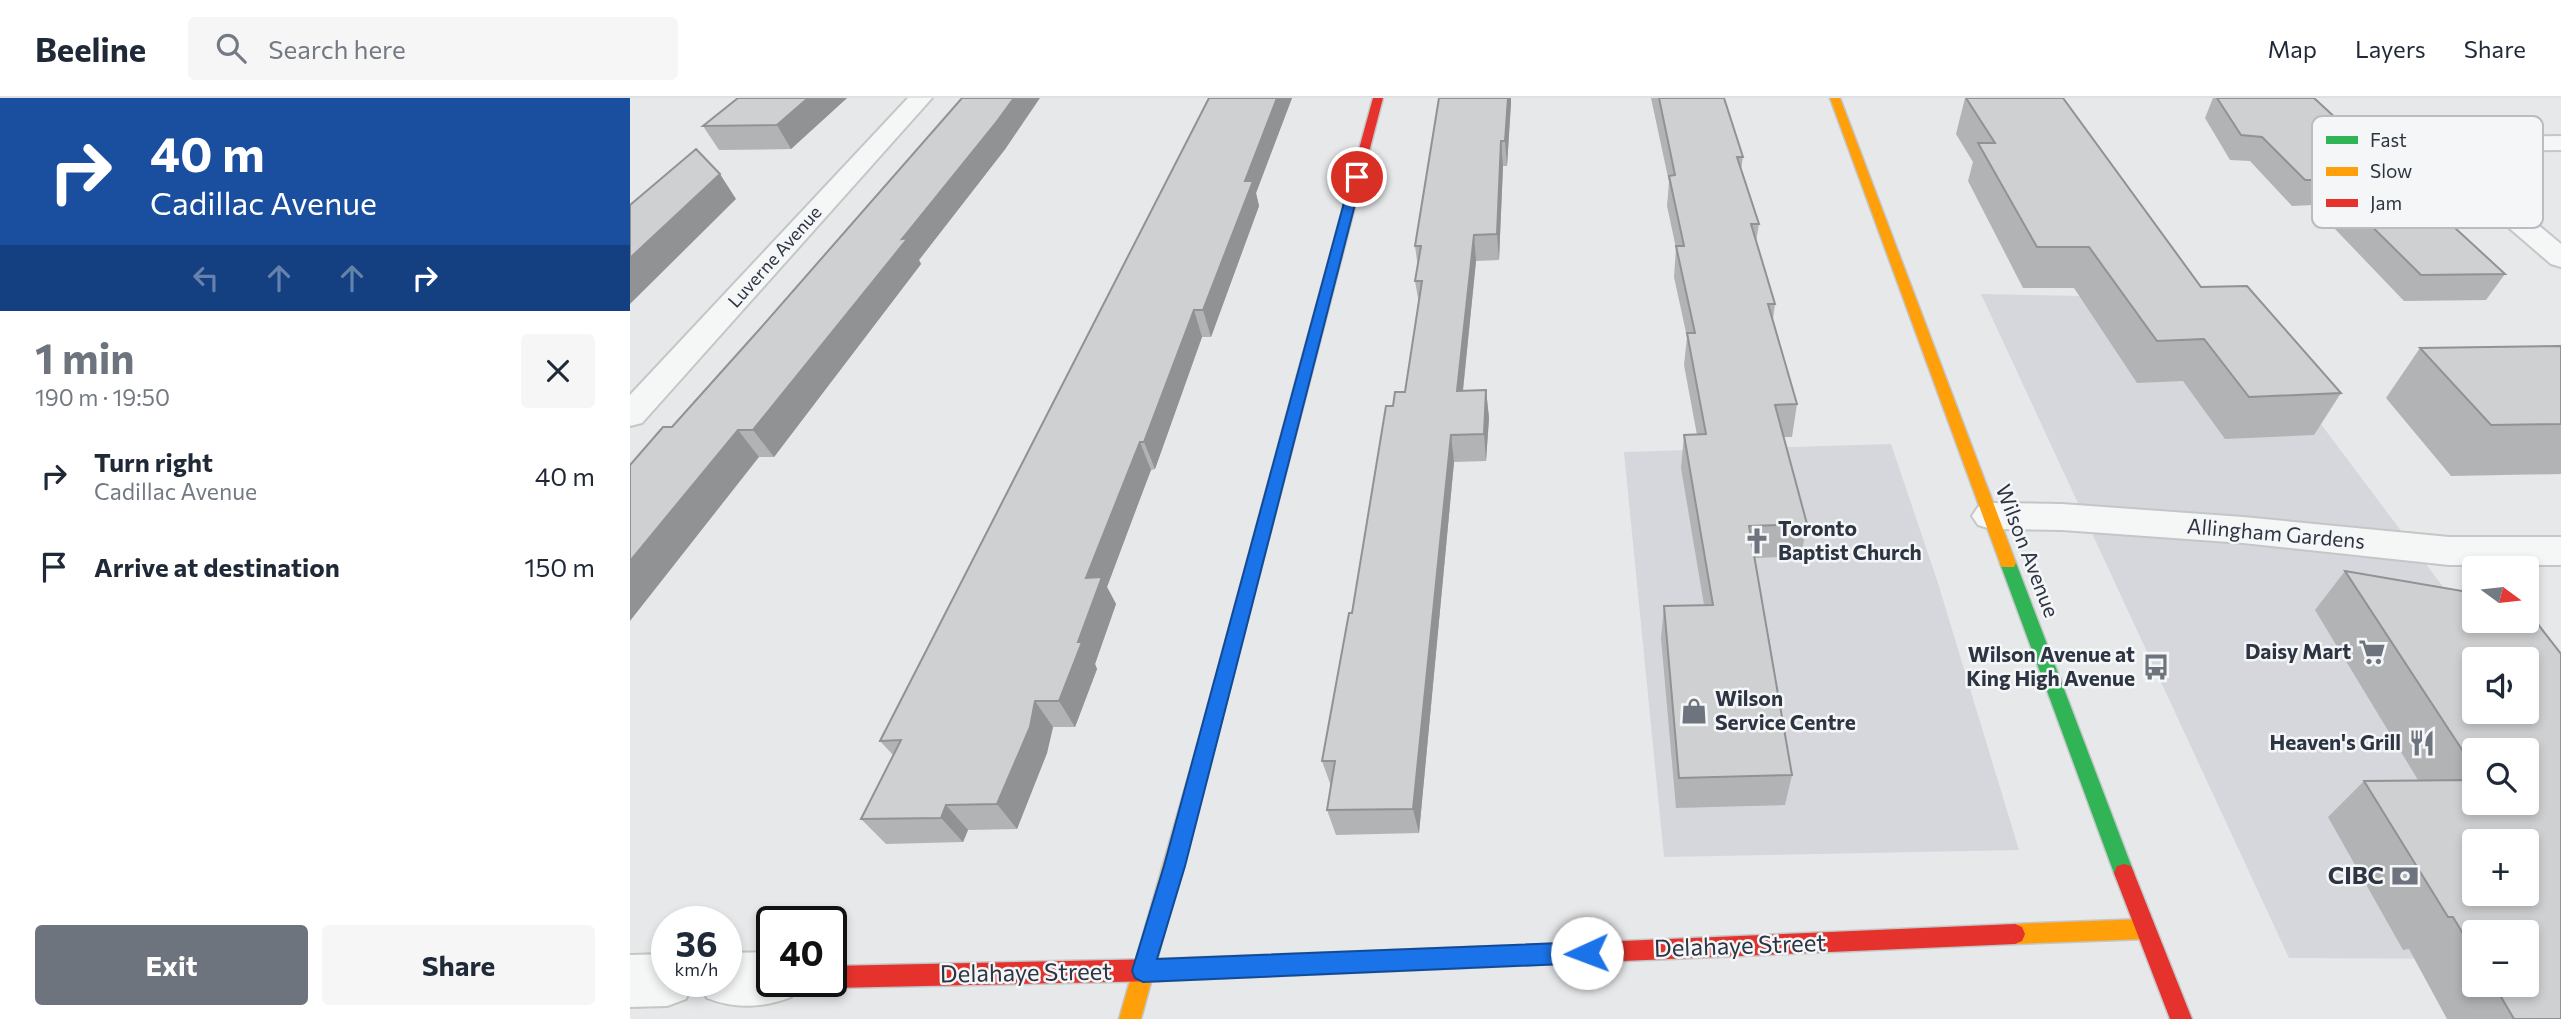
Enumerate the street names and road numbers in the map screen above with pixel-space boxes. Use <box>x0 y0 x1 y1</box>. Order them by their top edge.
street label: Luverne Avenue <box>723 201 826 312</box>
street label: Wilson Avenue <box>1992 480 2065 620</box>
street label: Allingham Gardens <box>2186 512 2366 553</box>
street label: Delahaye Street <box>1653 927 1827 962</box>
street label: Delahaye Street <box>940 955 1112 987</box>

